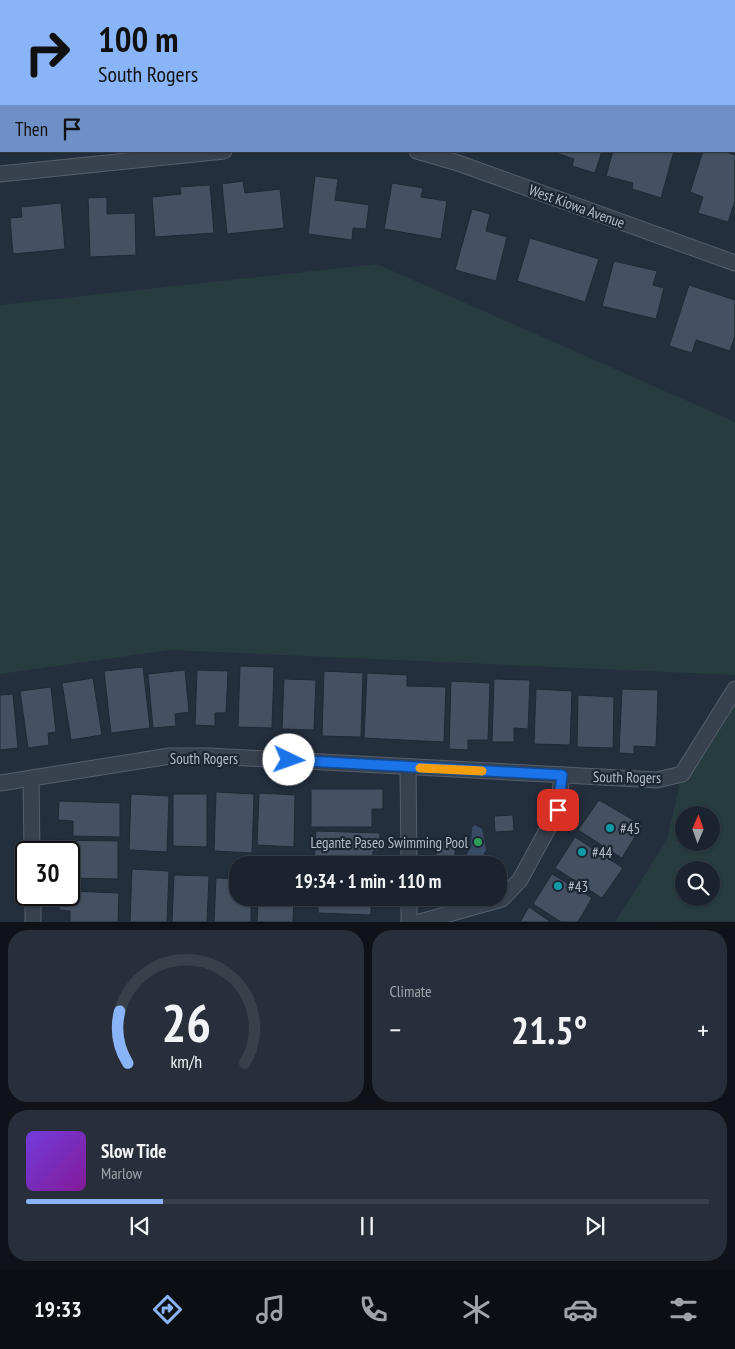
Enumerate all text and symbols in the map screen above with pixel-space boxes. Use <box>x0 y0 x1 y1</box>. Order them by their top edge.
text: 100 m <box>98 16 179 62</box>
icon: right <box>15 20 80 85</box>
text: South Rogers <box>98 60 198 88</box>
icon: arrive <box>58 115 86 143</box>
text: Then <box>15 117 48 141</box>
street label: West Kiowa Avenue <box>526 180 628 232</box>
position arrow <box>262 733 314 785</box>
street label: South Rogers <box>170 749 238 768</box>
street label: South Rogers <box>593 767 661 787</box>
pin <box>537 789 579 831</box>
icon: arrive <box>544 796 572 824</box>
north arrow <box>675 806 720 851</box>
map controls <box>675 806 720 906</box>
place label: #45 <box>620 819 640 838</box>
marker: #45 <box>604 822 616 834</box>
place label: Legante Paseo Swimming Pool <box>310 833 469 852</box>
marker: Legante Paseo Swimming Pool <box>472 836 484 848</box>
speed limit sign: 30 <box>15 841 80 906</box>
place label: #44 <box>592 843 613 862</box>
marker: #44 <box>576 846 588 858</box>
button: search <box>675 861 720 906</box>
text: 19:34 · 1 min · 110 m <box>295 869 441 893</box>
place label: #43 <box>568 877 588 896</box>
marker: #43 <box>552 880 564 892</box>
text: Climate <box>390 981 432 1001</box>
text: 26 <box>161 989 211 1056</box>
text: 21.5° <box>511 1005 587 1054</box>
text: − <box>390 1011 401 1048</box>
text: + <box>697 1011 709 1048</box>
text: km/h <box>170 1050 202 1073</box>
text: Slow Tide <box>101 1139 166 1163</box>
text: Marlow <box>101 1163 142 1183</box>
icon: previous <box>126 1212 154 1240</box>
icon: pause <box>353 1212 381 1240</box>
icon: next <box>581 1212 609 1240</box>
icon: directions <box>150 1292 185 1327</box>
icon: music <box>253 1292 288 1327</box>
icon: phone <box>356 1292 391 1327</box>
icon: climate <box>459 1292 494 1327</box>
icon: car <box>563 1292 598 1327</box>
icon: filters <box>666 1292 701 1327</box>
text: 19:33 <box>34 1295 82 1323</box>

